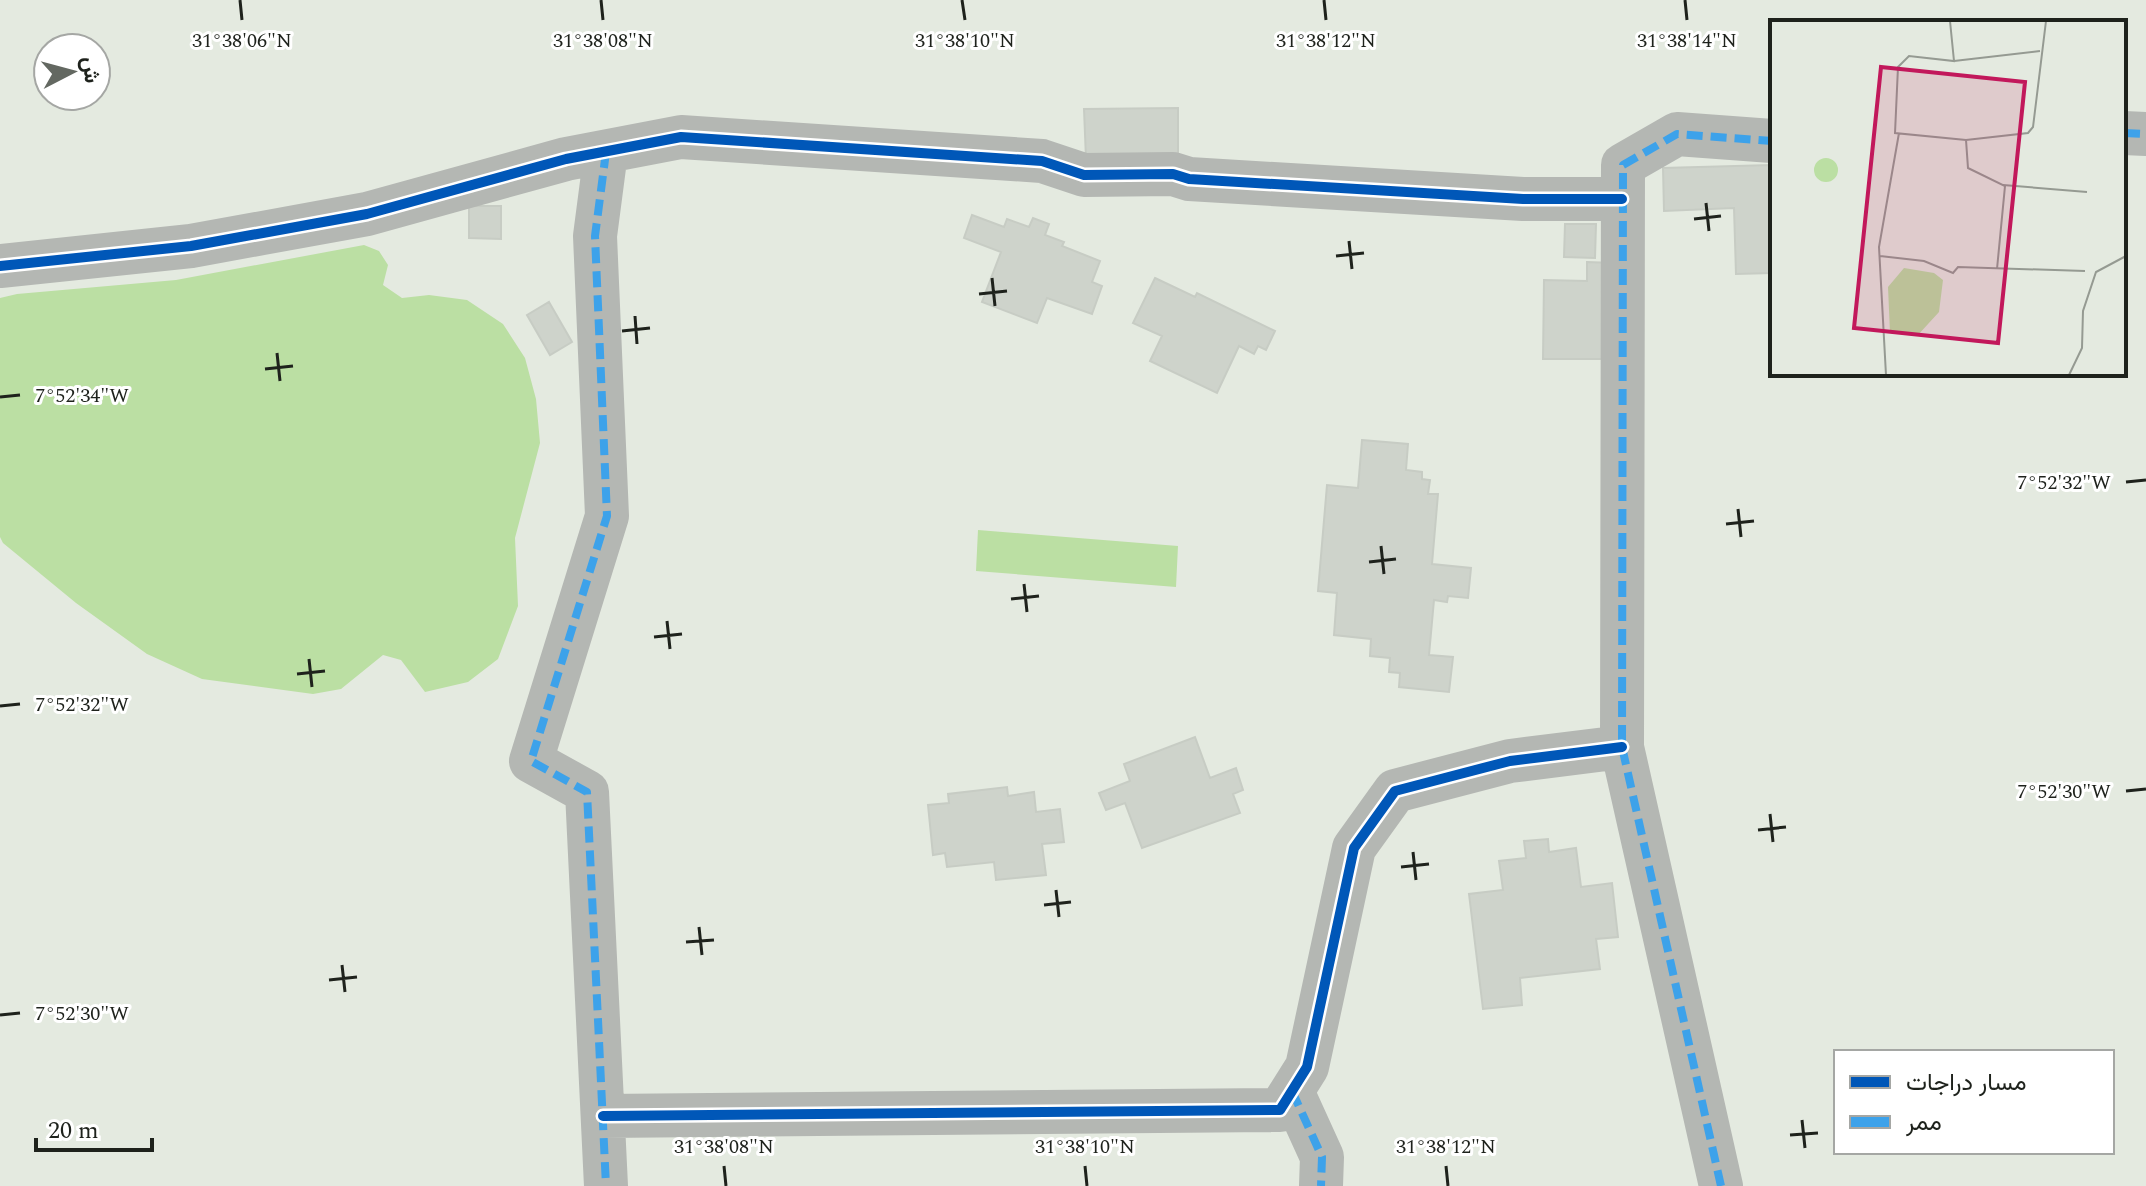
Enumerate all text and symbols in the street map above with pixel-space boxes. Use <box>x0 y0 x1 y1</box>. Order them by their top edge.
inset map <box>1770 20 2126 376</box>
text: 31°38'06"N <box>192 26 292 56</box>
text: 31°38'08"N <box>553 26 653 56</box>
text: 31°38'10"N <box>915 26 1015 56</box>
text: 31°38'12"N <box>1276 26 1376 56</box>
text: 31°38'14"N <box>1637 26 1737 56</box>
north arrow <box>32 32 112 112</box>
text: ش <box>73 55 108 85</box>
text: 7°52'34"W <box>35 381 129 411</box>
text: 7°52'32"W <box>2017 468 2111 498</box>
text: 7°52'32"W <box>35 690 129 720</box>
text: 7°52'30"W <box>2017 777 2111 807</box>
text: 7°52'30"W <box>35 999 129 1029</box>
legend <box>1834 1050 2114 1154</box>
text: مسار دراجات <box>1906 1065 2027 1101</box>
scale bar <box>36 1102 152 1152</box>
text: ممر <box>1905 1105 1942 1141</box>
text: 20 m <box>48 1113 99 1149</box>
text: 31°38'08"N <box>674 1132 774 1162</box>
text: 31°38'10"N <box>1035 1132 1135 1162</box>
text: 31°38'12"N <box>1396 1132 1496 1162</box>

